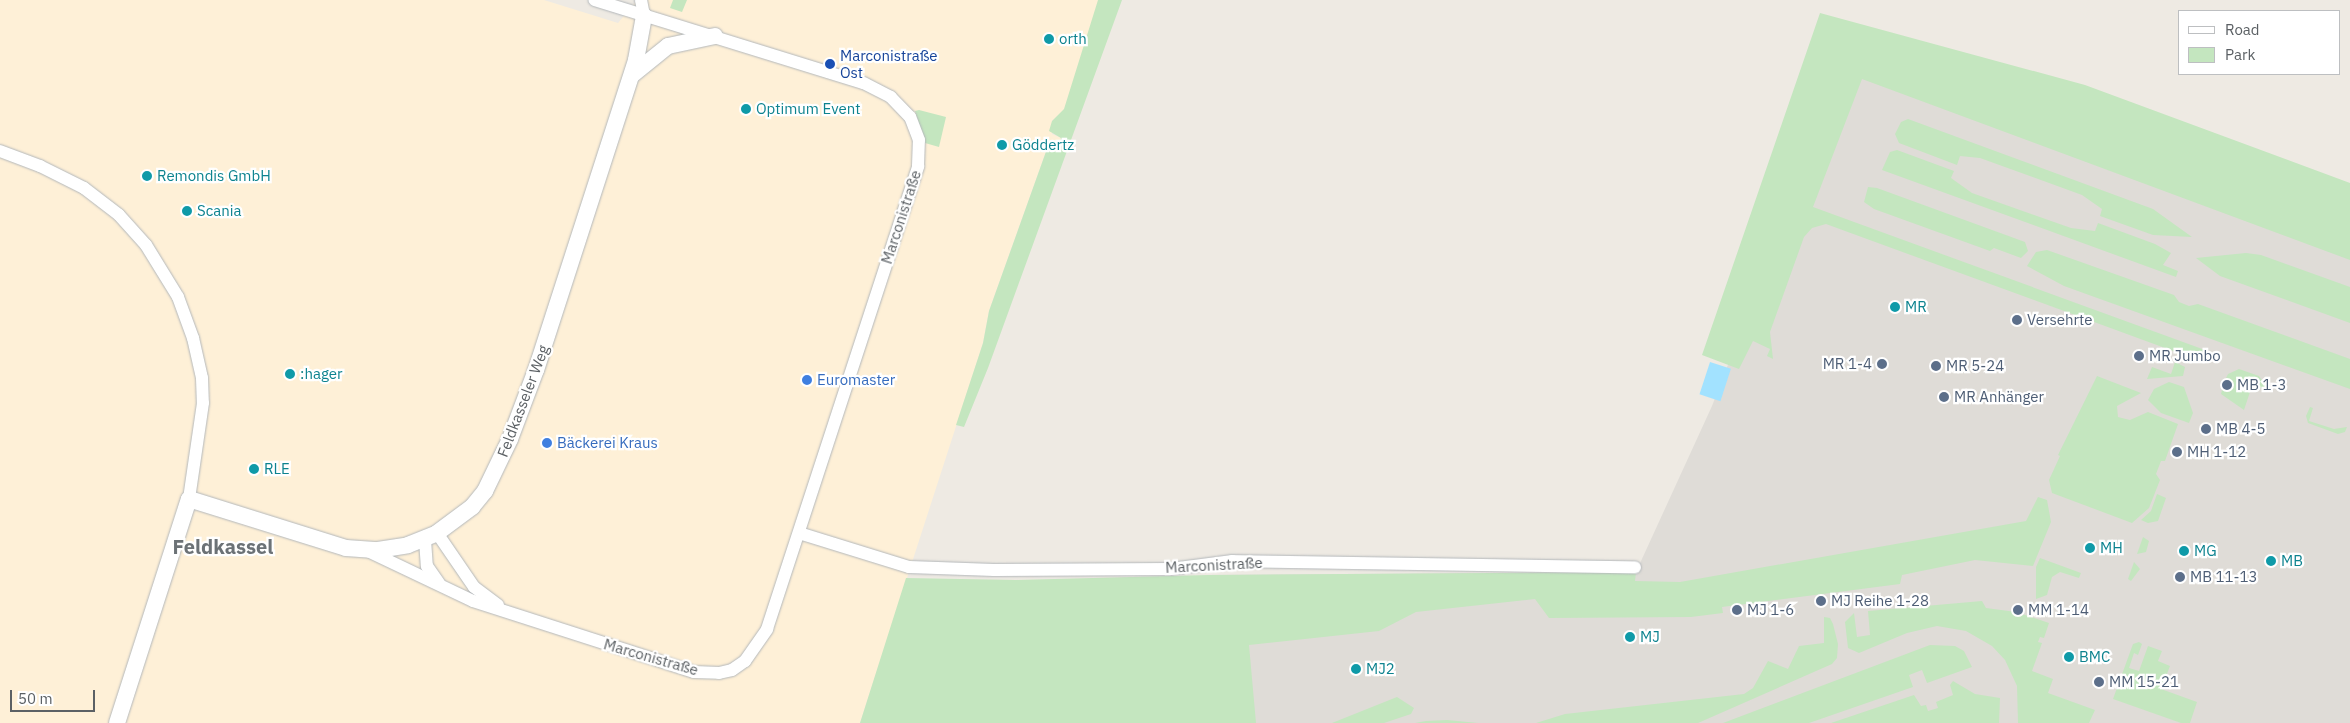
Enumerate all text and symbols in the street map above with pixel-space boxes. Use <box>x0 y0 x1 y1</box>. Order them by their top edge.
legend <box>2178 10 2340 75</box>
text: Road <box>2225 20 2260 39</box>
place label: orth <box>1059 30 1087 48</box>
marker: orth <box>1043 33 1055 45</box>
text: Park <box>2225 45 2255 64</box>
place label: Marconistraße Ost <box>840 46 937 81</box>
marker: Marconistraße Ost <box>824 58 836 70</box>
place label: Optimum Event <box>756 100 861 118</box>
marker: Optimum Event <box>740 103 752 115</box>
place label: Göddertz <box>1012 136 1074 154</box>
marker: Göddertz <box>996 139 1008 151</box>
place label: Remondis GmbH <box>157 167 271 185</box>
street label: Marconistraße <box>877 168 925 266</box>
marker: Remondis GmbH <box>141 170 153 182</box>
place label: Scania <box>197 202 242 220</box>
marker: Scania <box>181 205 193 217</box>
place label: MR <box>1905 298 1927 316</box>
marker: MR <box>1889 301 1901 313</box>
place label: Versehrte <box>2027 311 2092 329</box>
marker: Versehrte <box>2011 314 2023 326</box>
street label: Feldkasseler Weg <box>493 343 553 459</box>
place label: MR Jumbo <box>2149 347 2221 365</box>
marker: MR Jumbo <box>2133 350 2145 362</box>
place label: MR 1-4 <box>1823 355 1872 373</box>
place label: MR 5-24 <box>1946 357 2004 375</box>
marker: MR 1-4 <box>1876 358 1888 370</box>
marker: MR 5-24 <box>1930 360 1942 372</box>
place label: :hager <box>300 365 342 383</box>
marker: :hager <box>284 368 296 380</box>
place label: Euromaster <box>817 371 895 389</box>
marker: Euromaster <box>801 374 813 386</box>
place label: MB 1-3 <box>2237 376 2286 394</box>
marker: MB 1-3 <box>2221 379 2233 391</box>
place label: MR Anhänger <box>1954 388 2044 406</box>
marker: MR Anhänger <box>1938 391 1950 403</box>
place label: MB 4-5 <box>2216 420 2265 438</box>
marker: MB 4-5 <box>2200 423 2212 435</box>
place label: Bäckerei Kraus <box>557 434 658 452</box>
marker: Bäckerei Kraus <box>541 437 553 449</box>
place label: MH 1-12 <box>2187 443 2246 461</box>
marker: MH 1-12 <box>2171 446 2183 458</box>
place label: RLE <box>264 460 290 478</box>
marker: RLE <box>248 463 260 475</box>
district label: Feldkassel <box>173 534 273 558</box>
place label: MH <box>2100 539 2123 557</box>
marker: MH <box>2084 542 2096 554</box>
place label: MG <box>2194 542 2217 560</box>
marker: MG <box>2178 545 2190 557</box>
place label: MB <box>2281 552 2303 570</box>
street label: Marconistraße <box>1165 553 1263 577</box>
marker: MB <box>2265 555 2277 567</box>
place label: MB 11-13 <box>2190 568 2257 586</box>
marker: MB 11-13 <box>2174 571 2186 583</box>
place label: MJ Reihe 1-28 <box>1831 592 1929 610</box>
marker: MJ Reihe 1-28 <box>1815 595 1827 607</box>
place label: MJ 1-6 <box>1747 601 1794 619</box>
place label: MM 1-14 <box>2028 601 2089 619</box>
marker: MJ 1-6 <box>1731 604 1743 616</box>
marker: MM 1-14 <box>2012 604 2024 616</box>
place label: MJ <box>1640 628 1660 646</box>
marker: MJ <box>1624 631 1636 643</box>
street label: Marconistraße <box>602 635 700 679</box>
place label: BMC <box>2079 648 2110 666</box>
marker: BMC <box>2063 651 2075 663</box>
place label: MJ2 <box>1366 660 1395 678</box>
marker: MJ2 <box>1350 663 1362 675</box>
place label: MM 15-21 <box>2109 673 2179 691</box>
marker: MM 15-21 <box>2093 676 2105 688</box>
scale bar <box>12 680 98 712</box>
text: 50 m <box>18 689 53 708</box>

